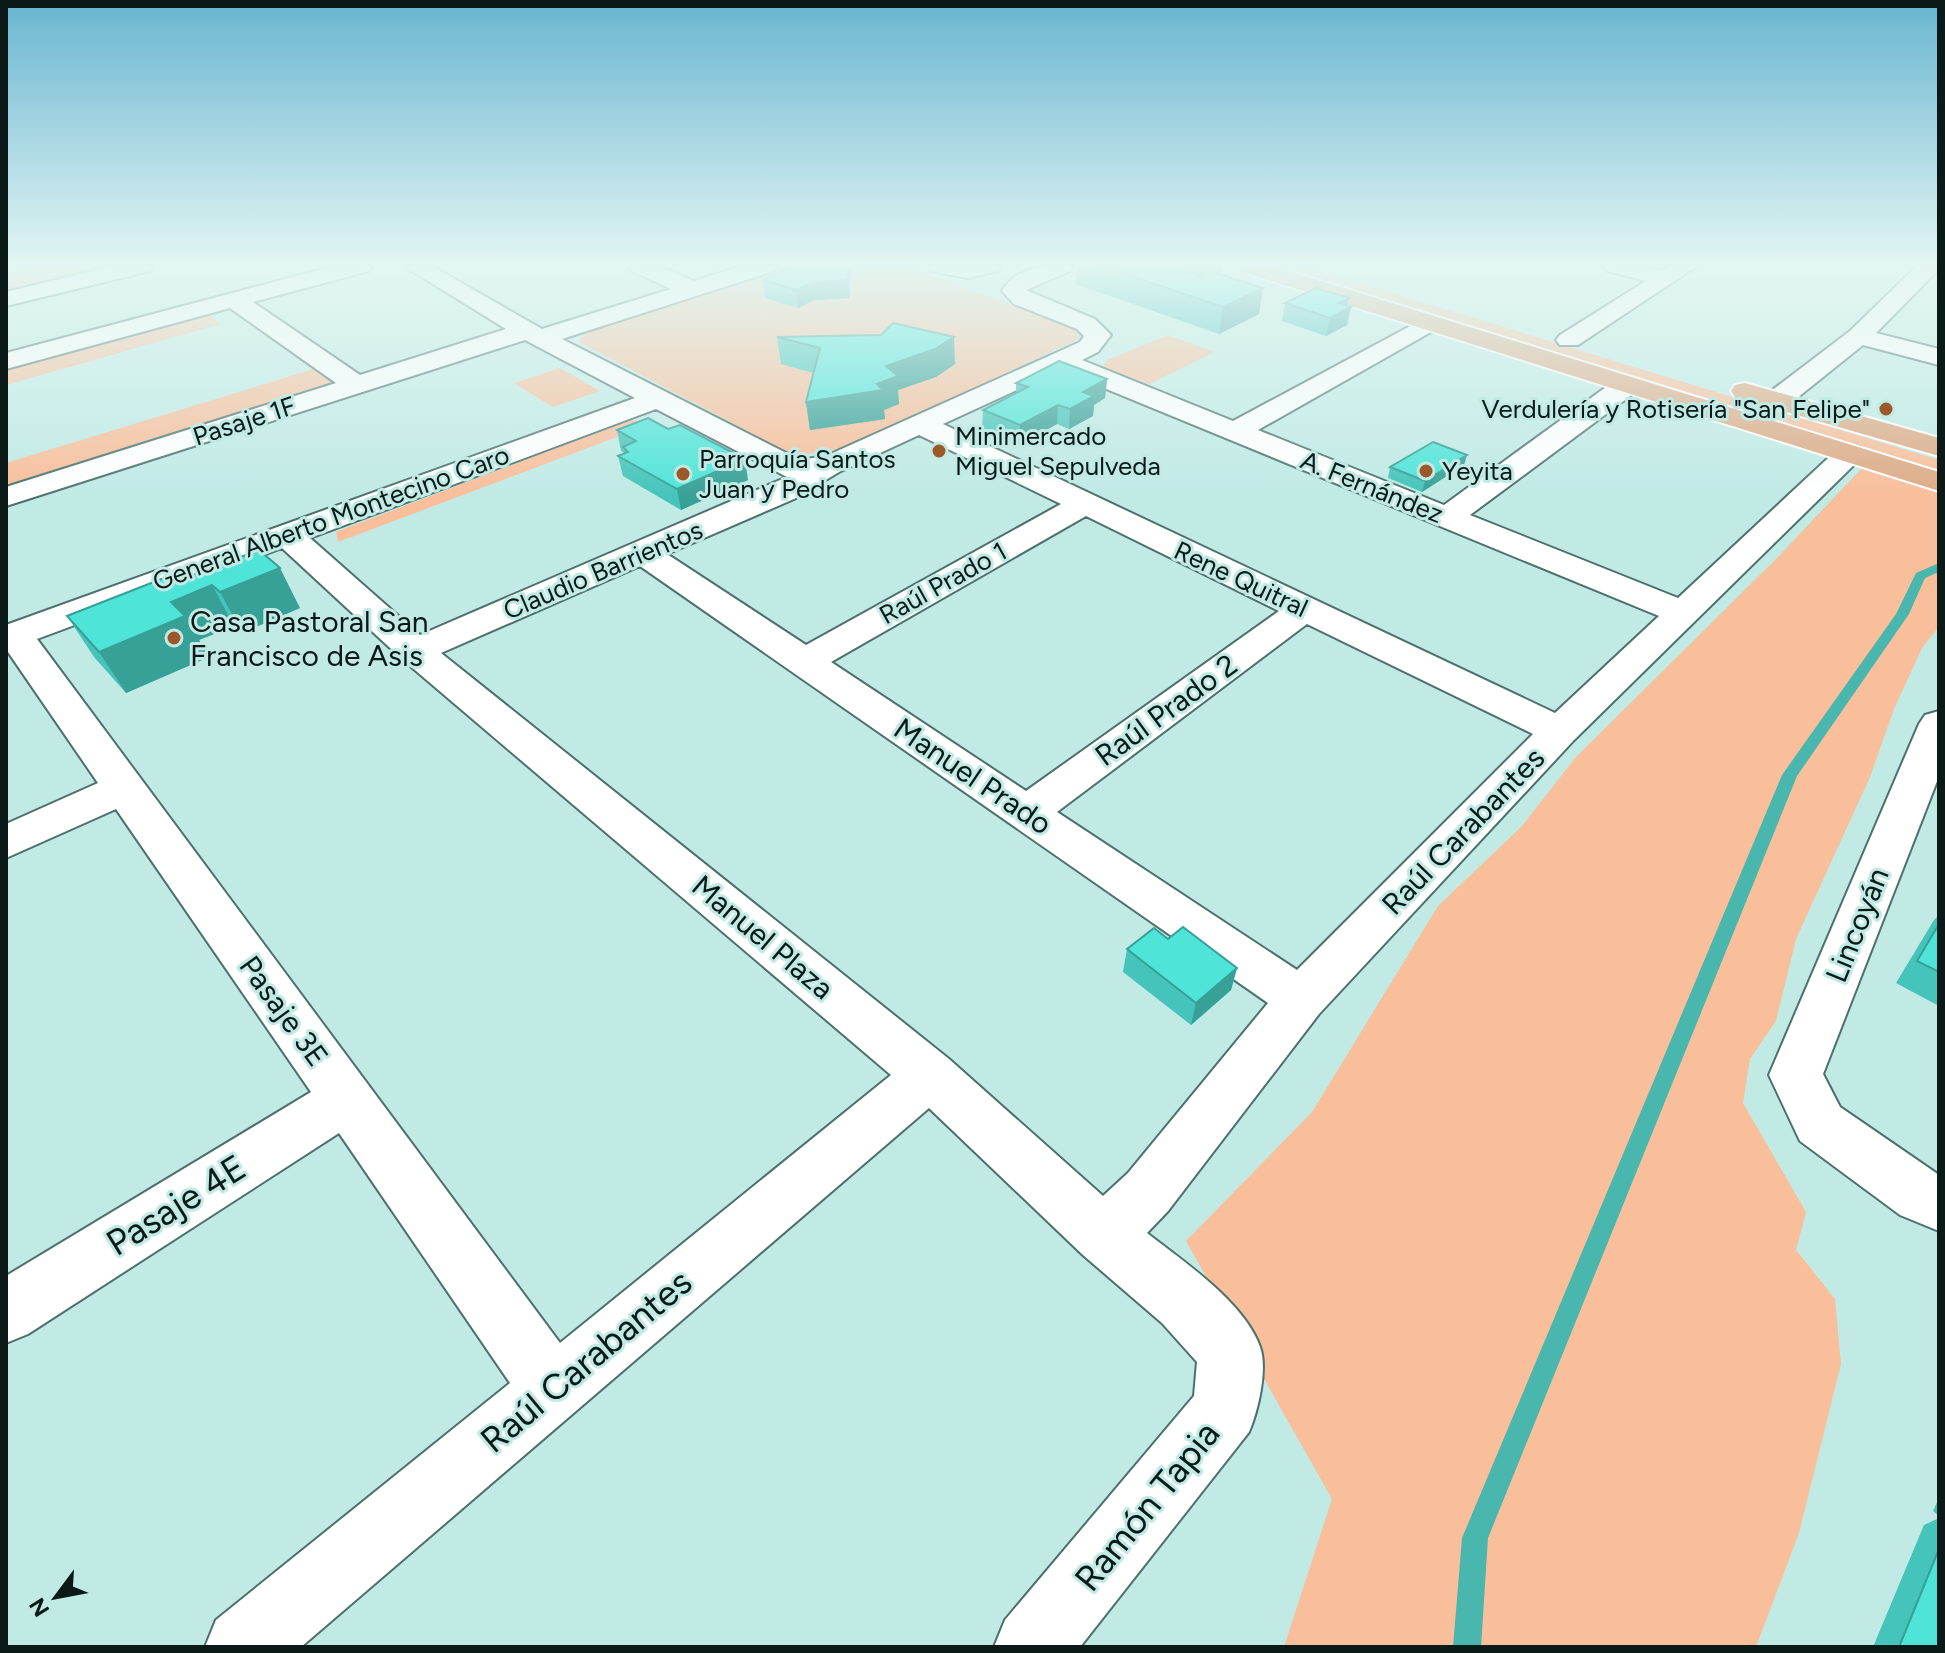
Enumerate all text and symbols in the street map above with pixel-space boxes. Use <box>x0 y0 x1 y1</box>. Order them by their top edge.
street label: Pasaje 1F <box>189 389 299 453</box>
place label: Verdulería y Rotisería "San Felipe" <box>1481 393 1870 425</box>
marker: Verdulería y Rotisería "San Felipe" <box>1877 400 1895 418</box>
place label: Minimercado Miguel Sepulveda <box>955 420 1161 482</box>
street label: General Alberto Montecino Caro <box>148 438 514 598</box>
marker: Minimercado Miguel Sepulveda <box>930 442 948 460</box>
place label: Parroquía Santos Juan y Pedro <box>699 443 896 505</box>
street label: A. Fernández <box>1296 444 1448 530</box>
place label: Yeyita <box>1442 455 1513 487</box>
marker: Yeyita <box>1417 462 1435 480</box>
marker: Parroquía Santos Juan y Pedro <box>674 465 692 483</box>
street label: Claudio Barrientos <box>499 514 707 626</box>
street label: Rene Quitral <box>1169 534 1313 624</box>
street label: Raúl Prado 1 <box>874 535 1012 631</box>
place label: Casa Pastoral San Francisco de Asis <box>190 603 429 674</box>
marker: Casa Pastoral San Francisco de Asis <box>165 629 183 647</box>
street label: Raúl Prado 2 <box>1088 646 1244 774</box>
street label: Manuel Prado <box>887 710 1059 842</box>
street label: Raúl Carabantes <box>1374 740 1552 922</box>
street label: Lincoyán <box>1817 862 1897 988</box>
street label: Manuel Plaza <box>685 867 841 1007</box>
street label: Pasaje 3E <box>232 949 336 1073</box>
street label: Pasaje 4E <box>99 1145 253 1265</box>
street label: Raúl Carabantes <box>472 1260 700 1462</box>
street label: Ramón Tapia <box>1066 1413 1228 1599</box>
north arrow <box>16 1557 96 1637</box>
text: N <box>24 1593 55 1622</box>

